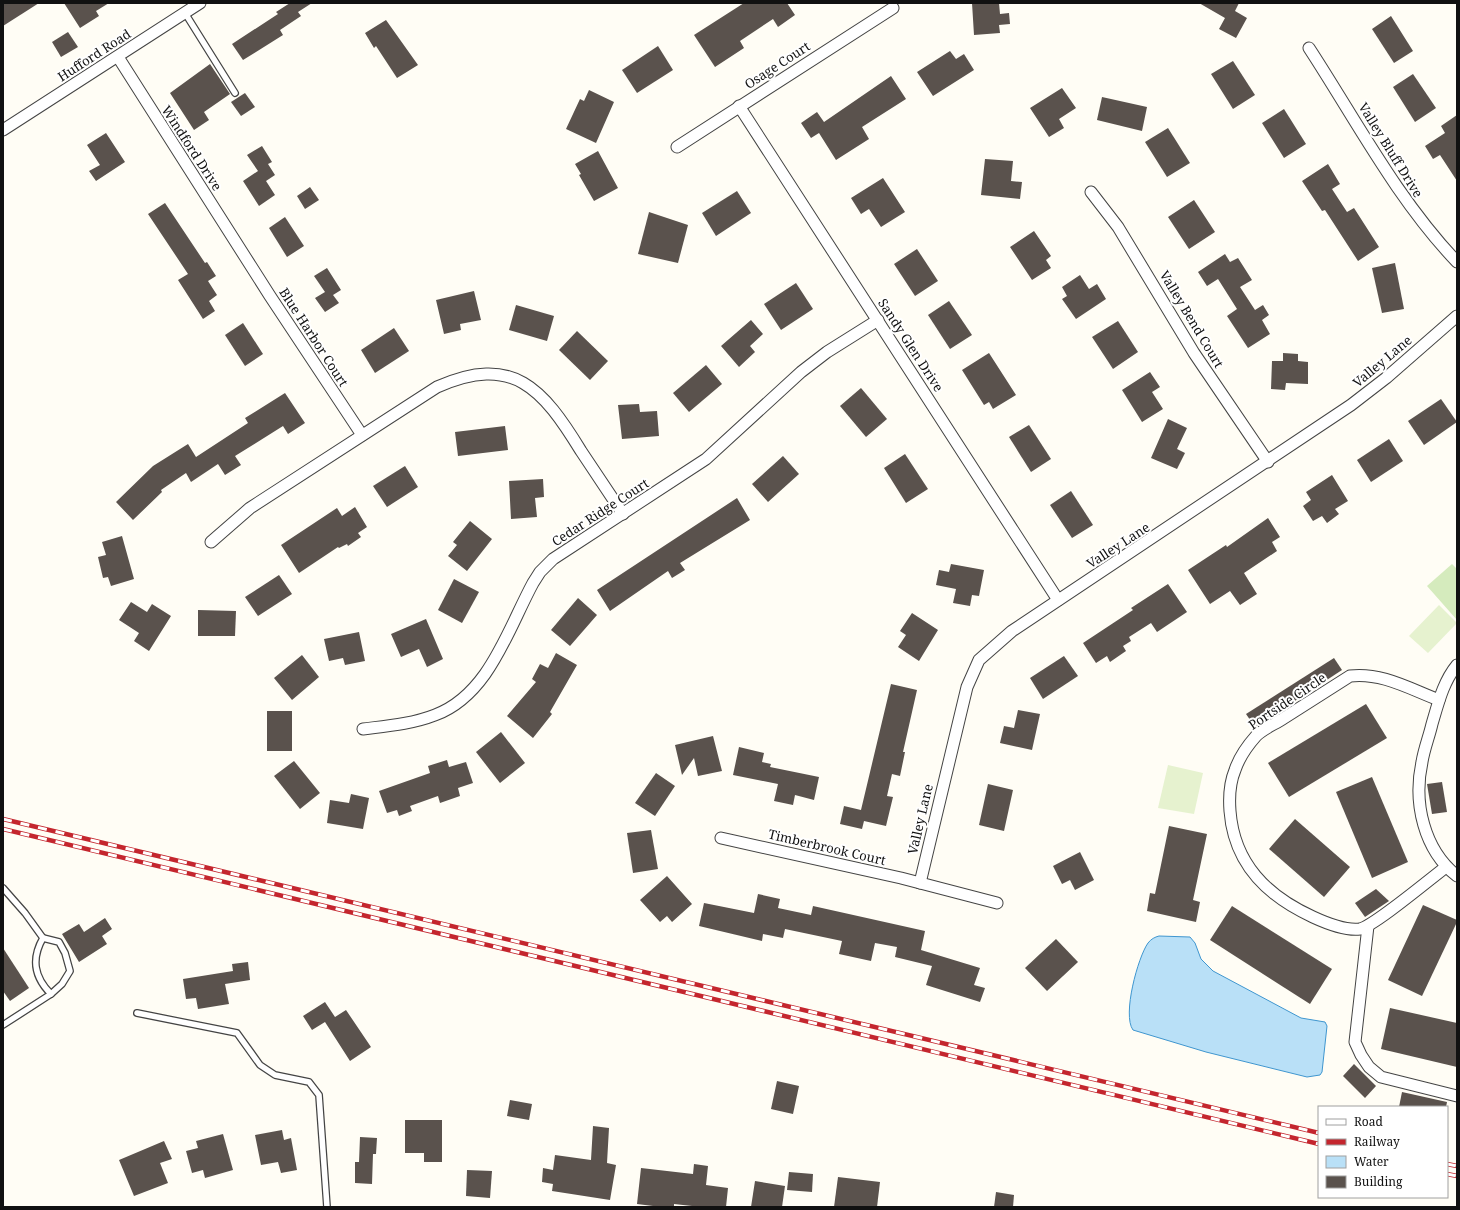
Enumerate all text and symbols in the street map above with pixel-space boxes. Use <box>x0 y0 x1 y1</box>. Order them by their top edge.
street label: Hufford Road <box>54 25 134 85</box>
street label: Osage Court <box>741 37 814 93</box>
street label: Valley Bluff Drive <box>1355 99 1427 201</box>
street label: Windford Drive <box>158 102 226 194</box>
street label: Valley Bend Court <box>1156 267 1228 371</box>
street label: Blue Harbor Court <box>275 284 353 390</box>
street label: Sandy Glen Drive <box>874 295 948 395</box>
street label: Valley Lane <box>1349 331 1415 391</box>
street label: Cedar Ridge Court <box>548 474 652 550</box>
street label: Valley Lane <box>1083 518 1153 572</box>
street label: Portside Circle <box>1245 668 1329 734</box>
street label: Valley Lane <box>903 782 937 856</box>
street label: Timberbrook Court <box>767 825 888 869</box>
legend <box>1318 1106 1448 1198</box>
text: Road <box>1354 1113 1384 1130</box>
text: Railway <box>1354 1133 1400 1150</box>
text: Water <box>1354 1153 1389 1170</box>
text: Building <box>1354 1173 1403 1190</box>

